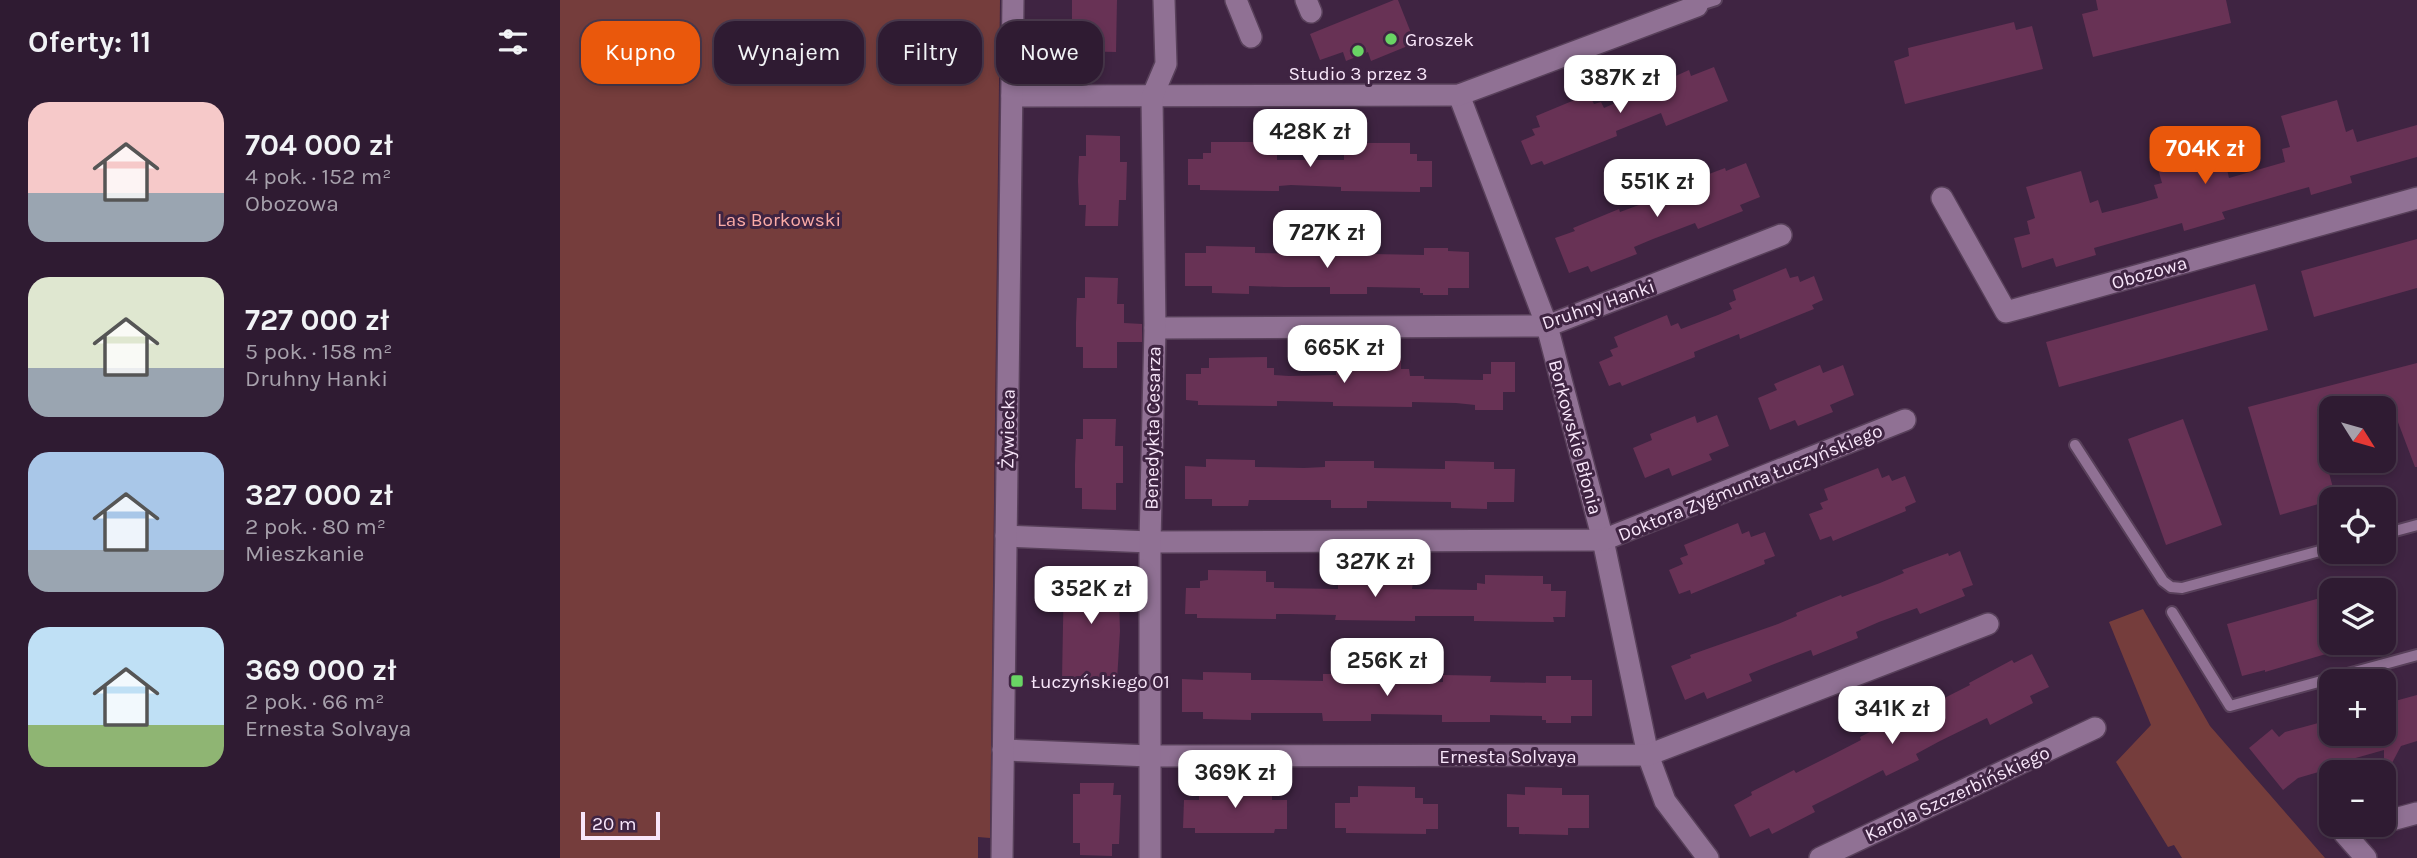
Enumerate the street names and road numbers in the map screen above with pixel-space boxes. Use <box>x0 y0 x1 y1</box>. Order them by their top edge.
street label: Obozowa <box>2109 252 2190 294</box>
street label: Druhny Hanki <box>1539 275 1658 335</box>
street label: Benedykta Cesarza <box>1141 346 1165 510</box>
street label: Borkowskie Błonia <box>1544 357 1606 517</box>
street label: Żywiecka <box>996 389 1020 469</box>
street label: Doktora Zygmunta Łuczyńskiego <box>1615 420 1886 546</box>
street label: Karola Szczerbińskiego <box>1862 741 2053 846</box>
street label: Ernesta Solvaya <box>1439 746 1577 768</box>

